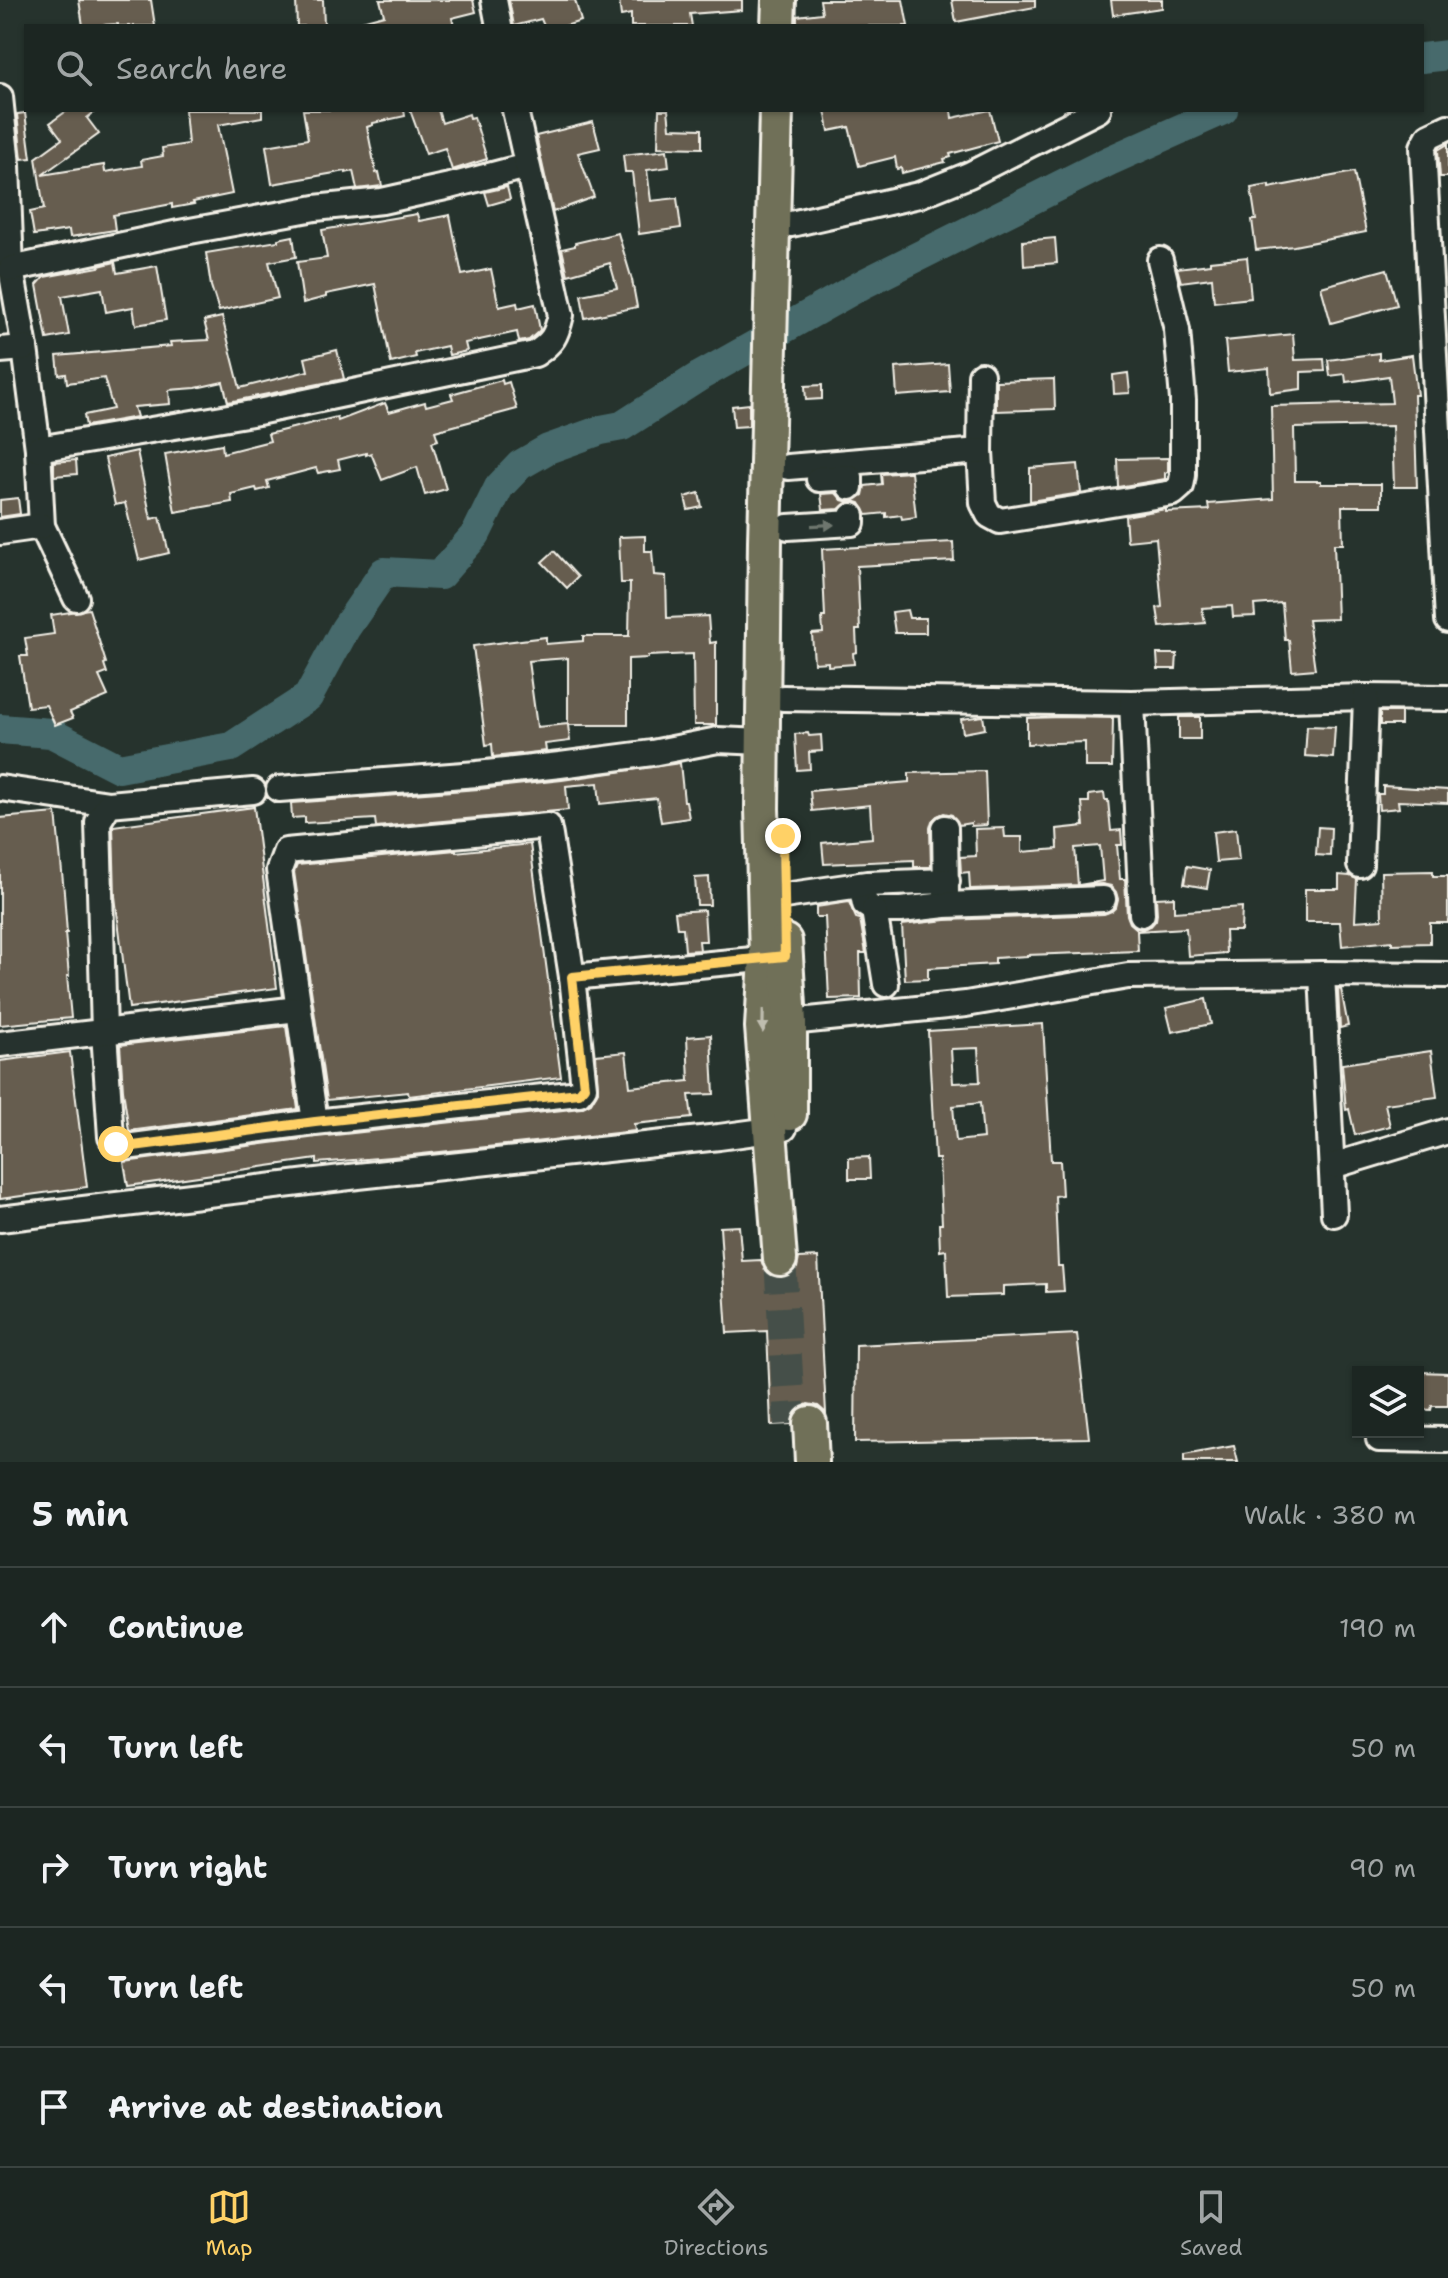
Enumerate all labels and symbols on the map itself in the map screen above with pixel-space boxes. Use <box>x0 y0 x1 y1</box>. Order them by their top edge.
one-way arrow <box>811 518 836 531</box>
route end <box>765 818 801 854</box>
one-way arrow <box>757 1009 769 1034</box>
route start <box>98 1126 134 1162</box>

